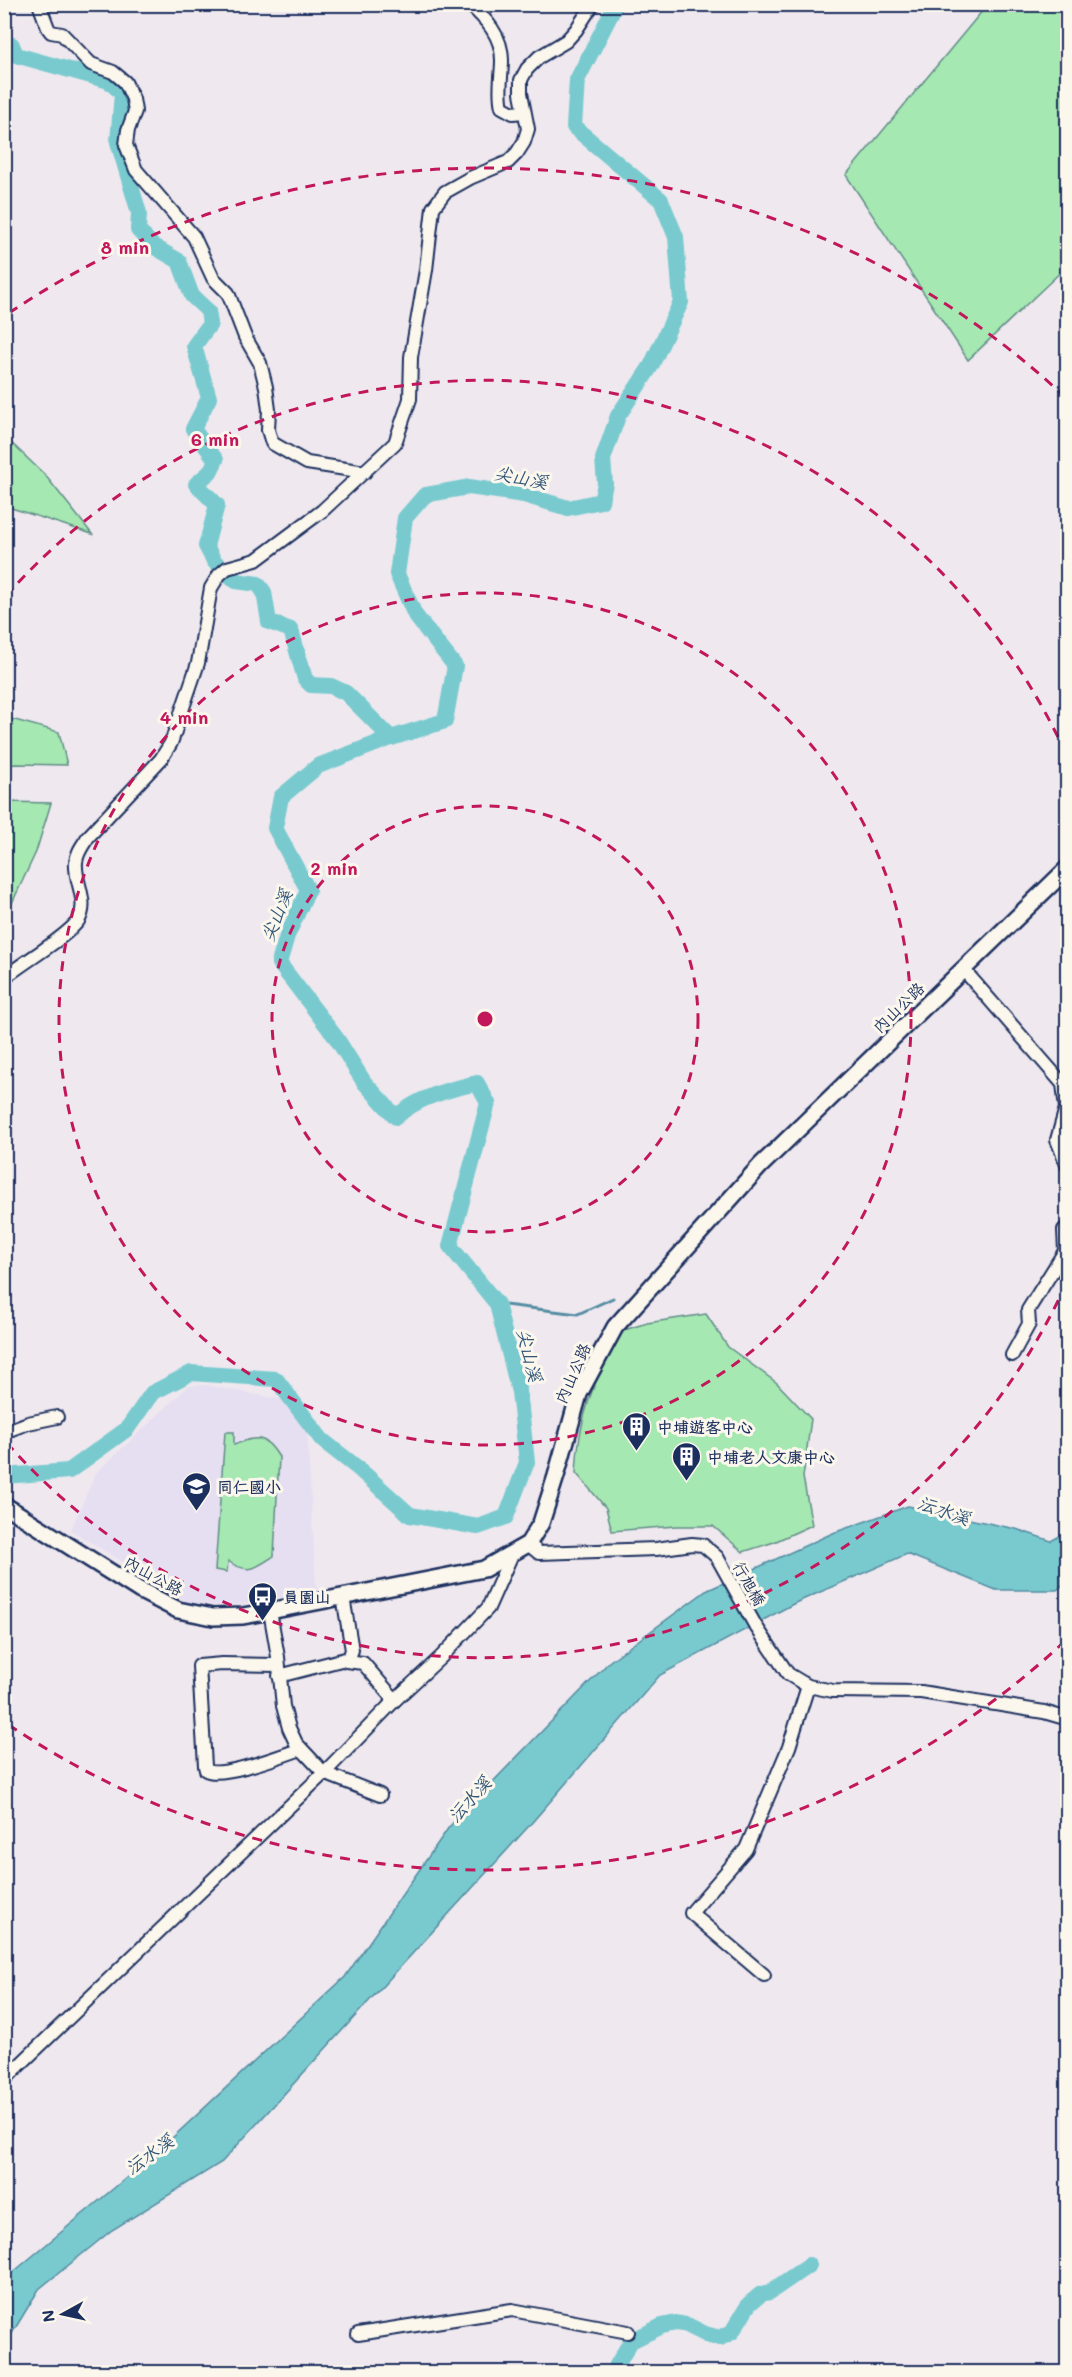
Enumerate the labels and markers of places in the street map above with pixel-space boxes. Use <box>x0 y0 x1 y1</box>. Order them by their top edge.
centre of rings <box>475 1009 495 1029</box>
building icon: 中埔遊客中心 <box>620 1410 652 1452</box>
place label: 中埔遊客中心 <box>657 1416 753 1437</box>
building icon: 中埔老人文康中心 <box>670 1440 702 1482</box>
place label: 中埔老人文康中心 <box>707 1446 835 1467</box>
school or university icon: 同仁國小 <box>180 1470 212 1512</box>
place label: 同仁國小 <box>217 1476 281 1497</box>
bus stop icon: 員園山 <box>246 1580 278 1622</box>
place label: 員園山 <box>283 1586 331 1607</box>

